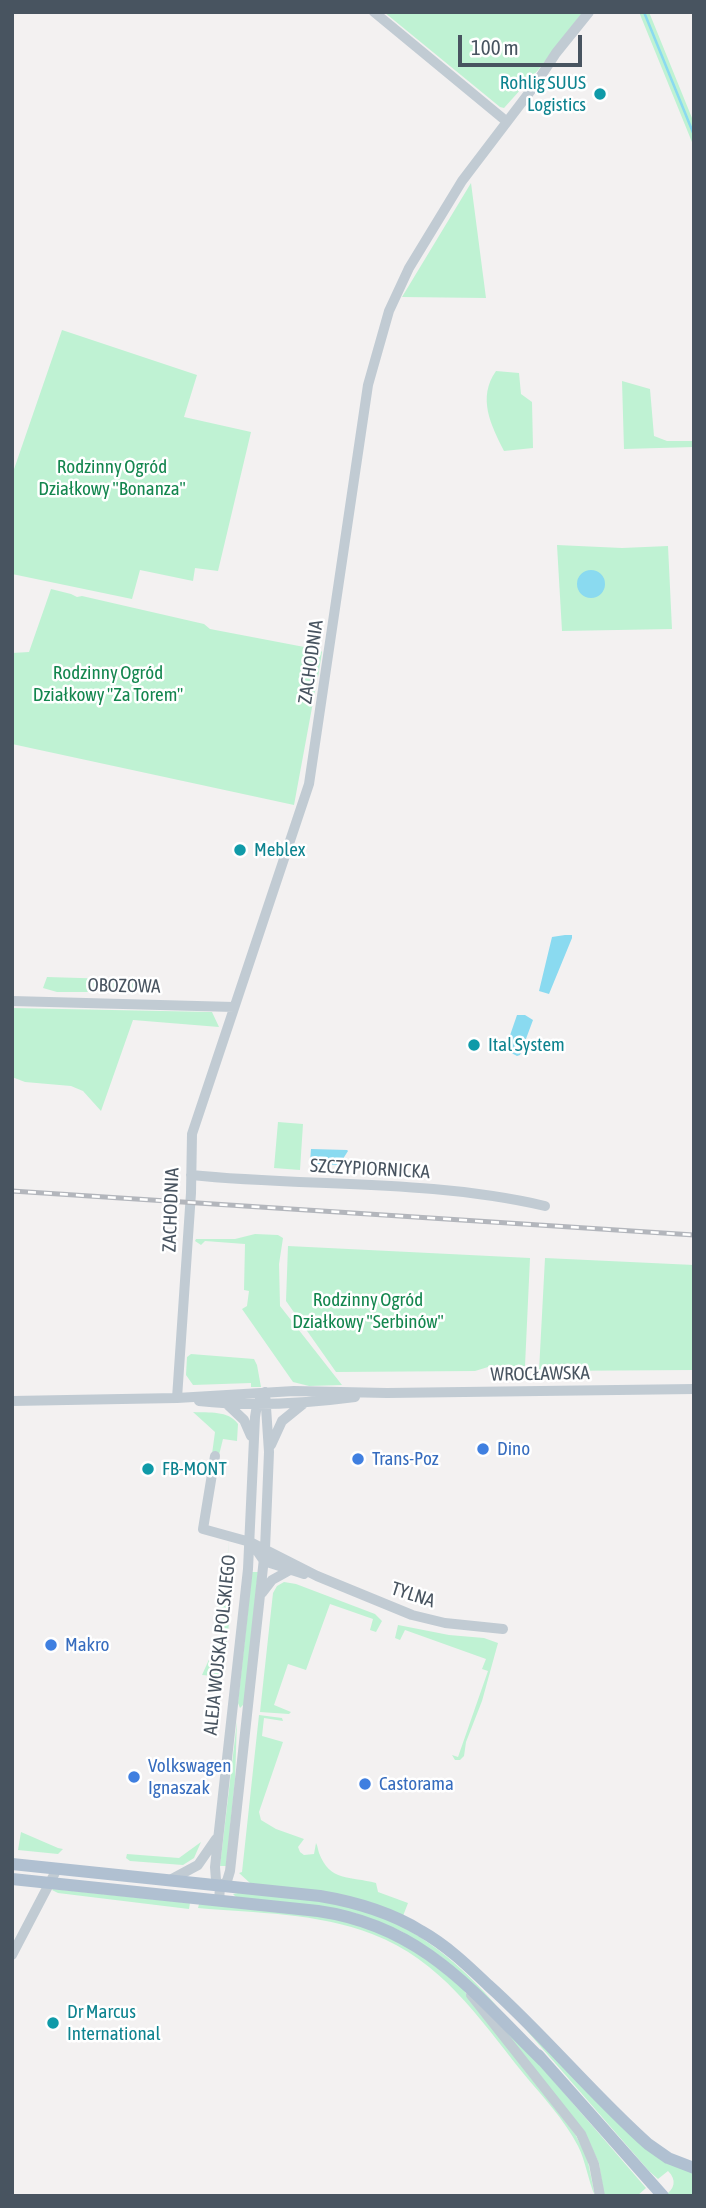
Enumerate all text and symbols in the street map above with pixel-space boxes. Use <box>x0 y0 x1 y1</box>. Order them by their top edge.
scale bar <box>461 21 585 65</box>
text: 100 m <box>471 35 519 59</box>
place label: Rohlig SUUS Logistics <box>500 72 586 116</box>
marker: Rohlig SUUS Logistics <box>592 86 608 102</box>
park label: Rodzinny Ogród Działkowy "Bonanza" <box>38 456 186 500</box>
street label: ZACHODNIA <box>294 619 328 705</box>
park label: Rodzinny Ogród Działkowy "Za Torem" <box>33 662 183 706</box>
place label: Meblex <box>254 839 305 861</box>
marker: Meblex <box>232 842 248 858</box>
street label: OBOZOWA <box>87 974 161 998</box>
place label: Ital System <box>488 1034 565 1056</box>
marker: Ital System <box>466 1037 482 1053</box>
street label: SZCZYPIORNICKA <box>309 1154 431 1184</box>
street label: ZACHODNIA <box>158 1167 184 1253</box>
park label: Rodzinny Ogród Działkowy "Serbinów" <box>292 1289 444 1333</box>
street label: WROCŁAWSKA <box>490 1362 590 1386</box>
place label: Dino <box>497 1438 530 1460</box>
marker: Dino <box>475 1441 491 1457</box>
place label: Trans-Poz <box>372 1448 439 1470</box>
marker: Trans-Poz <box>350 1451 366 1467</box>
place label: FB-MONT <box>162 1458 227 1480</box>
marker: FB-MONT <box>140 1461 156 1477</box>
street label: ALEJA WOJSKA POLSKIEGO <box>199 1554 241 1736</box>
street label: TYLNA <box>388 1577 438 1613</box>
place label: Makro <box>65 1634 109 1656</box>
marker: Makro <box>43 1637 59 1653</box>
place label: Volkswagen Ignaszak <box>148 1755 231 1799</box>
marker: Volkswagen Ignaszak <box>126 1769 142 1785</box>
place label: Castorama <box>379 1773 454 1795</box>
marker: Castorama <box>357 1776 373 1792</box>
place label: Dr Marcus International <box>67 2001 160 2045</box>
marker: Dr Marcus International <box>45 2015 61 2031</box>

